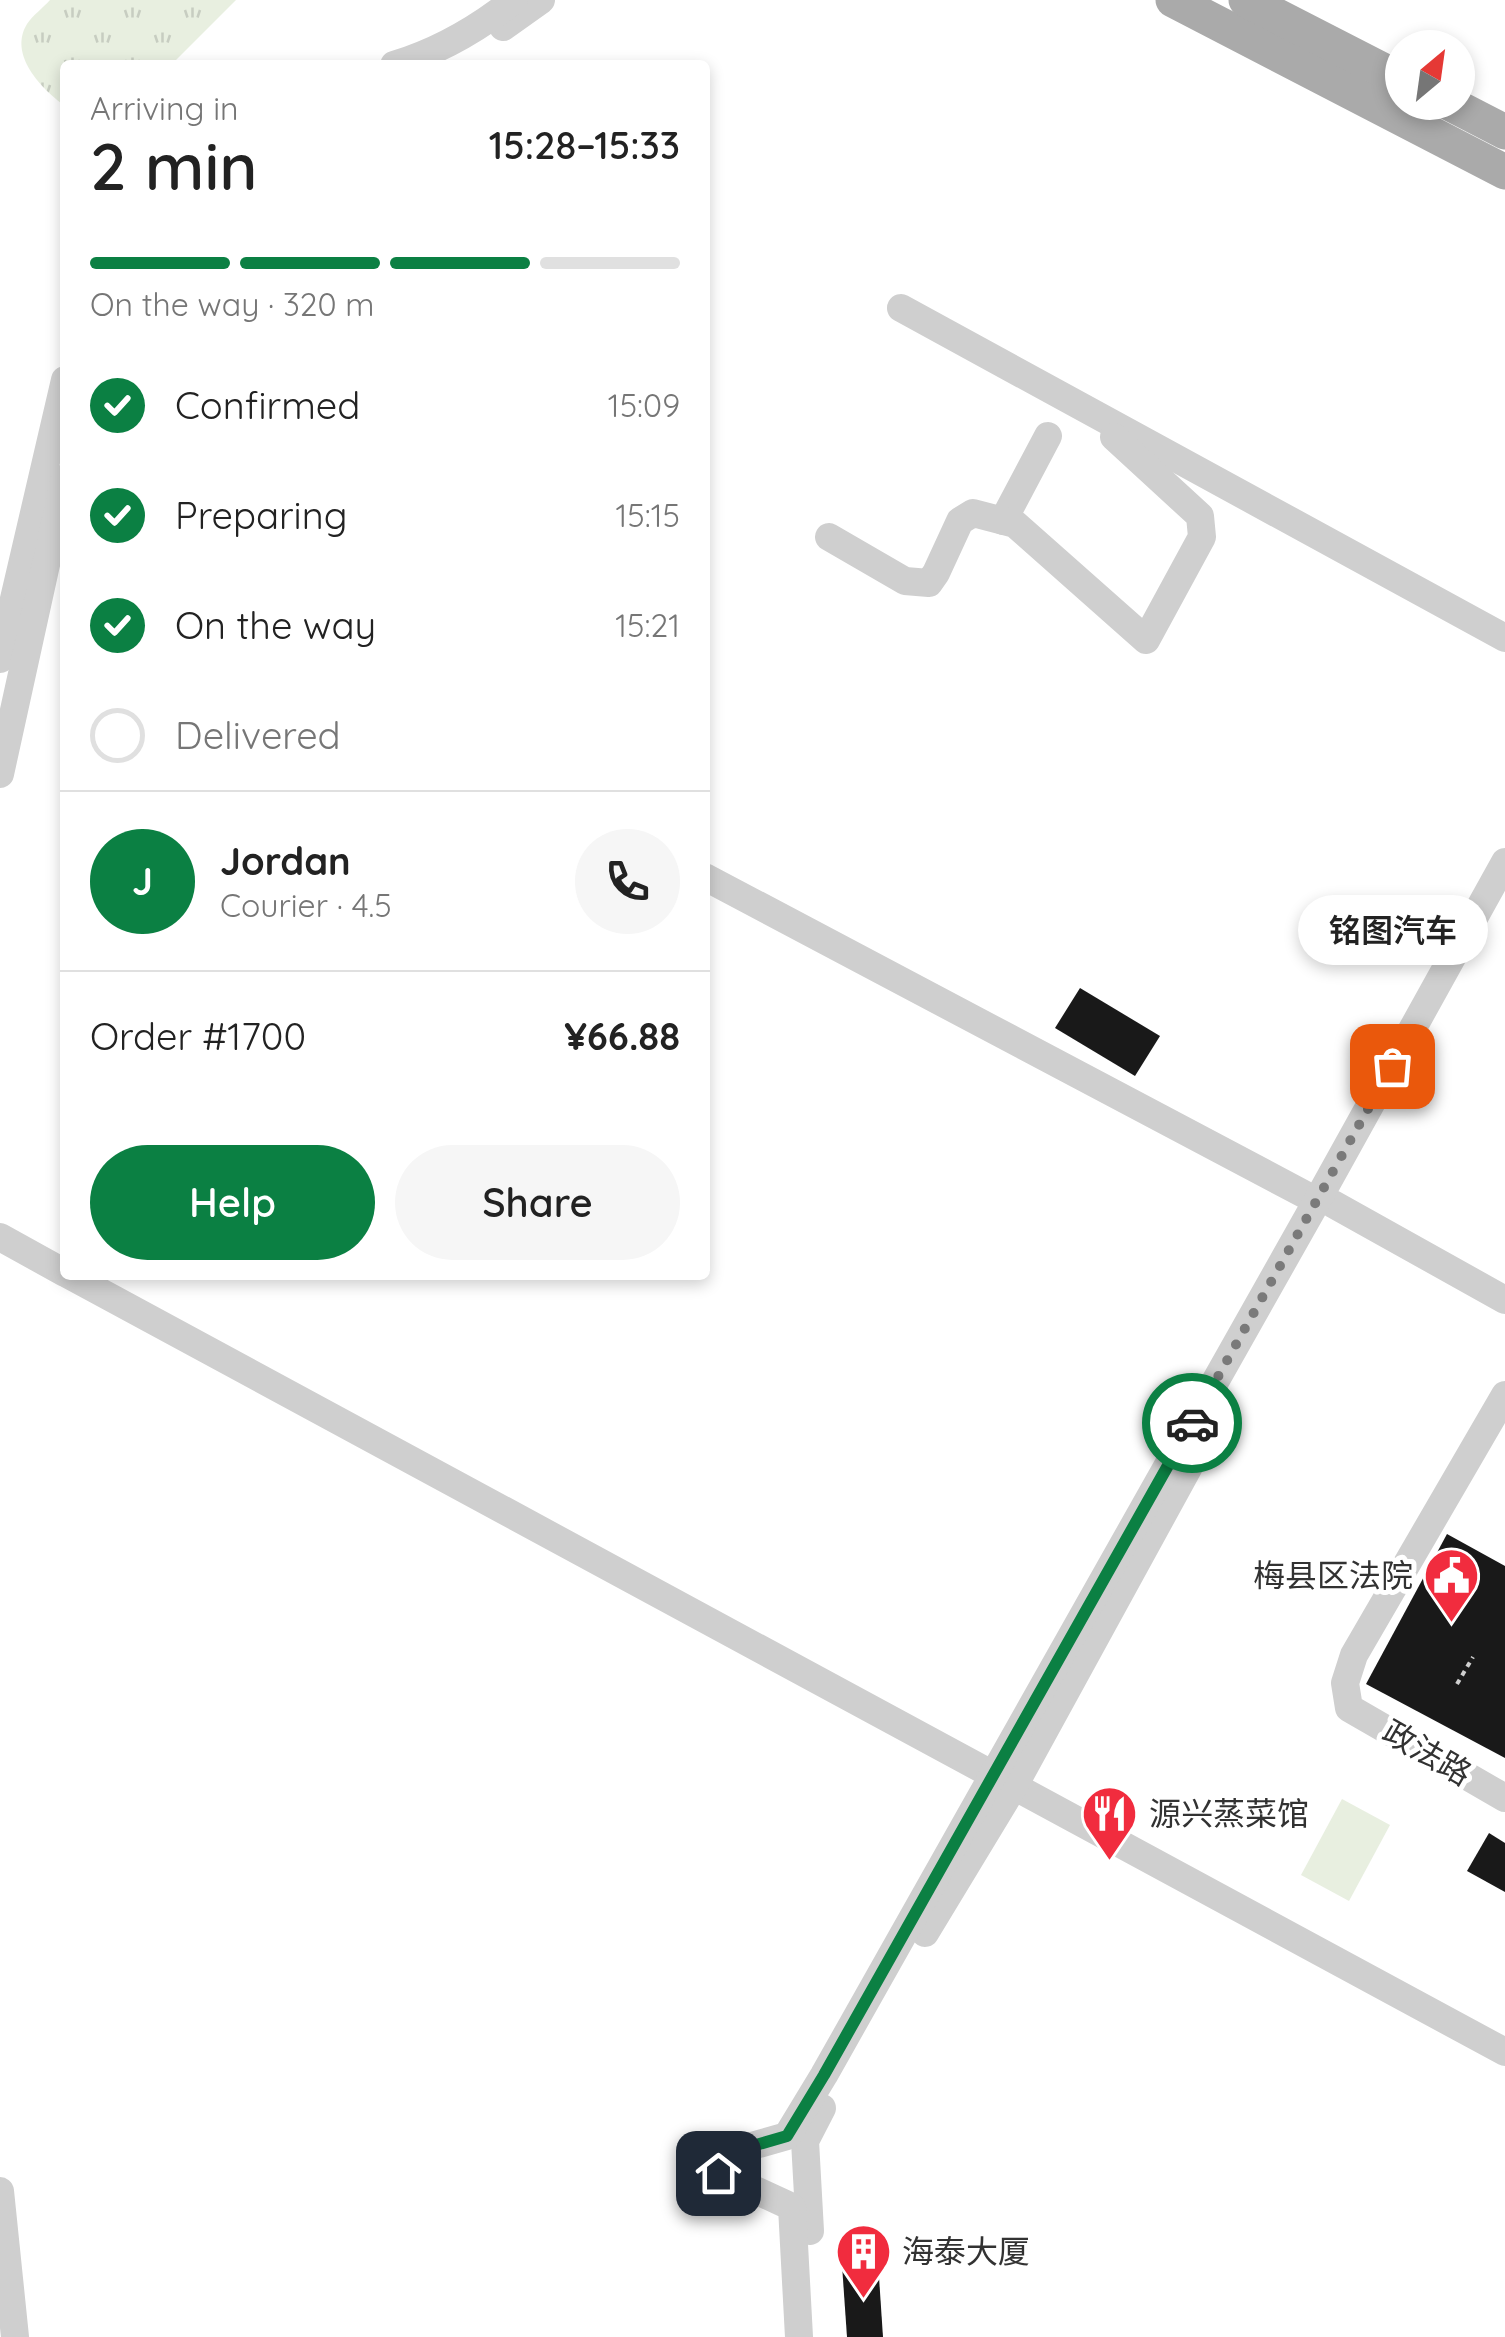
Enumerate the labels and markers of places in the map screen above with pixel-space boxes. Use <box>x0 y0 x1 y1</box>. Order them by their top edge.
callout: 铭图汽车 <box>1297 896 1487 966</box>
pin <box>1350 1024 1435 1109</box>
public building icon: 梅县区法院 <box>1422 1546 1482 1625</box>
place label: 梅县区法院 <box>1253 1555 1413 1595</box>
restaurant icon: 源兴蒸菜馆 <box>1080 1784 1140 1863</box>
place label: 源兴蒸菜馆 <box>1149 1793 1309 1833</box>
pin <box>676 2131 761 2216</box>
building icon: 海泰大厦 <box>833 2222 893 2301</box>
place label: 海泰大厦 <box>902 2231 1030 2271</box>

